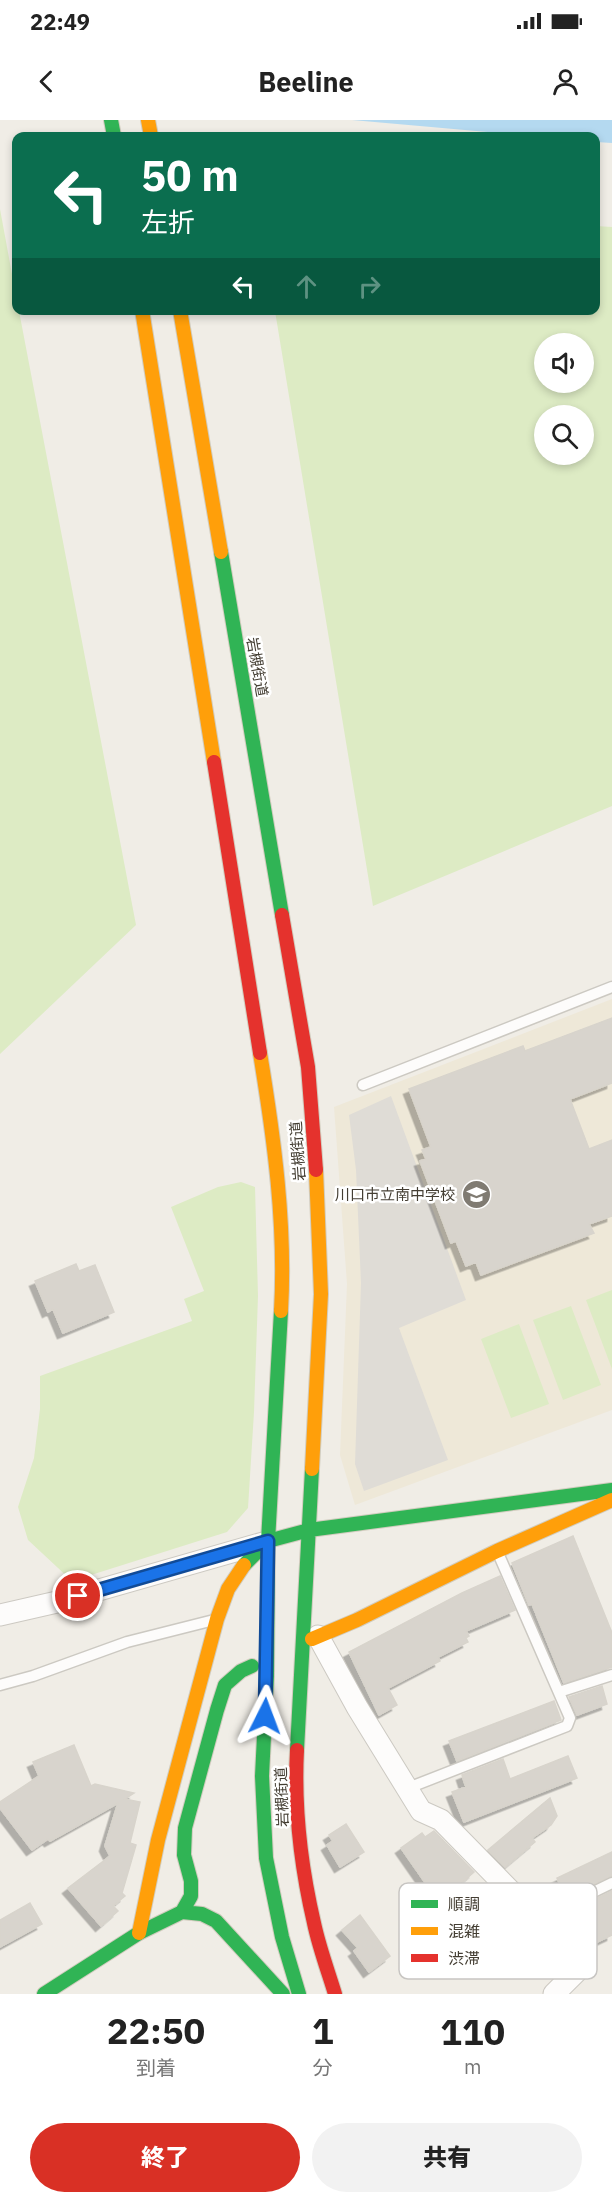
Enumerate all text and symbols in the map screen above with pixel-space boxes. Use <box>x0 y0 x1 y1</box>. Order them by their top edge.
text: 22:49 <box>30 7 90 36</box>
text: Beeline <box>258 64 354 99</box>
icon: back <box>30 65 63 98</box>
icon: person <box>549 65 582 98</box>
text: 50 m <box>141 148 239 203</box>
icon: left <box>42 156 120 234</box>
text: 左折 <box>141 204 195 239</box>
icon: left <box>227 270 260 303</box>
icon: ahead <box>290 270 323 303</box>
icon: right <box>353 270 386 303</box>
map controls <box>534 333 594 465</box>
button: sound <box>534 333 594 393</box>
button: search <box>534 405 594 465</box>
street label: 岩槻街道 <box>243 636 272 698</box>
street label: 岩槻街道 <box>286 1120 309 1182</box>
school or university icon: 川口市立南中学校 <box>460 1179 492 1211</box>
place label: 川口市立南中学校 <box>335 1185 455 1204</box>
pin <box>52 1570 103 1621</box>
icon: arrive <box>61 1579 94 1612</box>
position arrow <box>233 1684 297 1748</box>
street label: 岩槻街道 <box>271 1767 292 1827</box>
legend <box>399 1883 597 1979</box>
text: 順調 <box>448 1894 480 1914</box>
text: 混雑 <box>448 1921 480 1941</box>
text: 渋滞 <box>448 1948 480 1968</box>
text: 22:50 <box>107 2007 205 2054</box>
text: 1 <box>312 2007 334 2054</box>
text: 110 <box>440 2008 505 2055</box>
text: m <box>464 2053 481 2080</box>
text: 到着 <box>136 2054 176 2081</box>
text: 分 <box>313 2054 333 2081</box>
button: 終了 <box>30 2123 300 2192</box>
button: 共有 <box>312 2123 582 2192</box>

